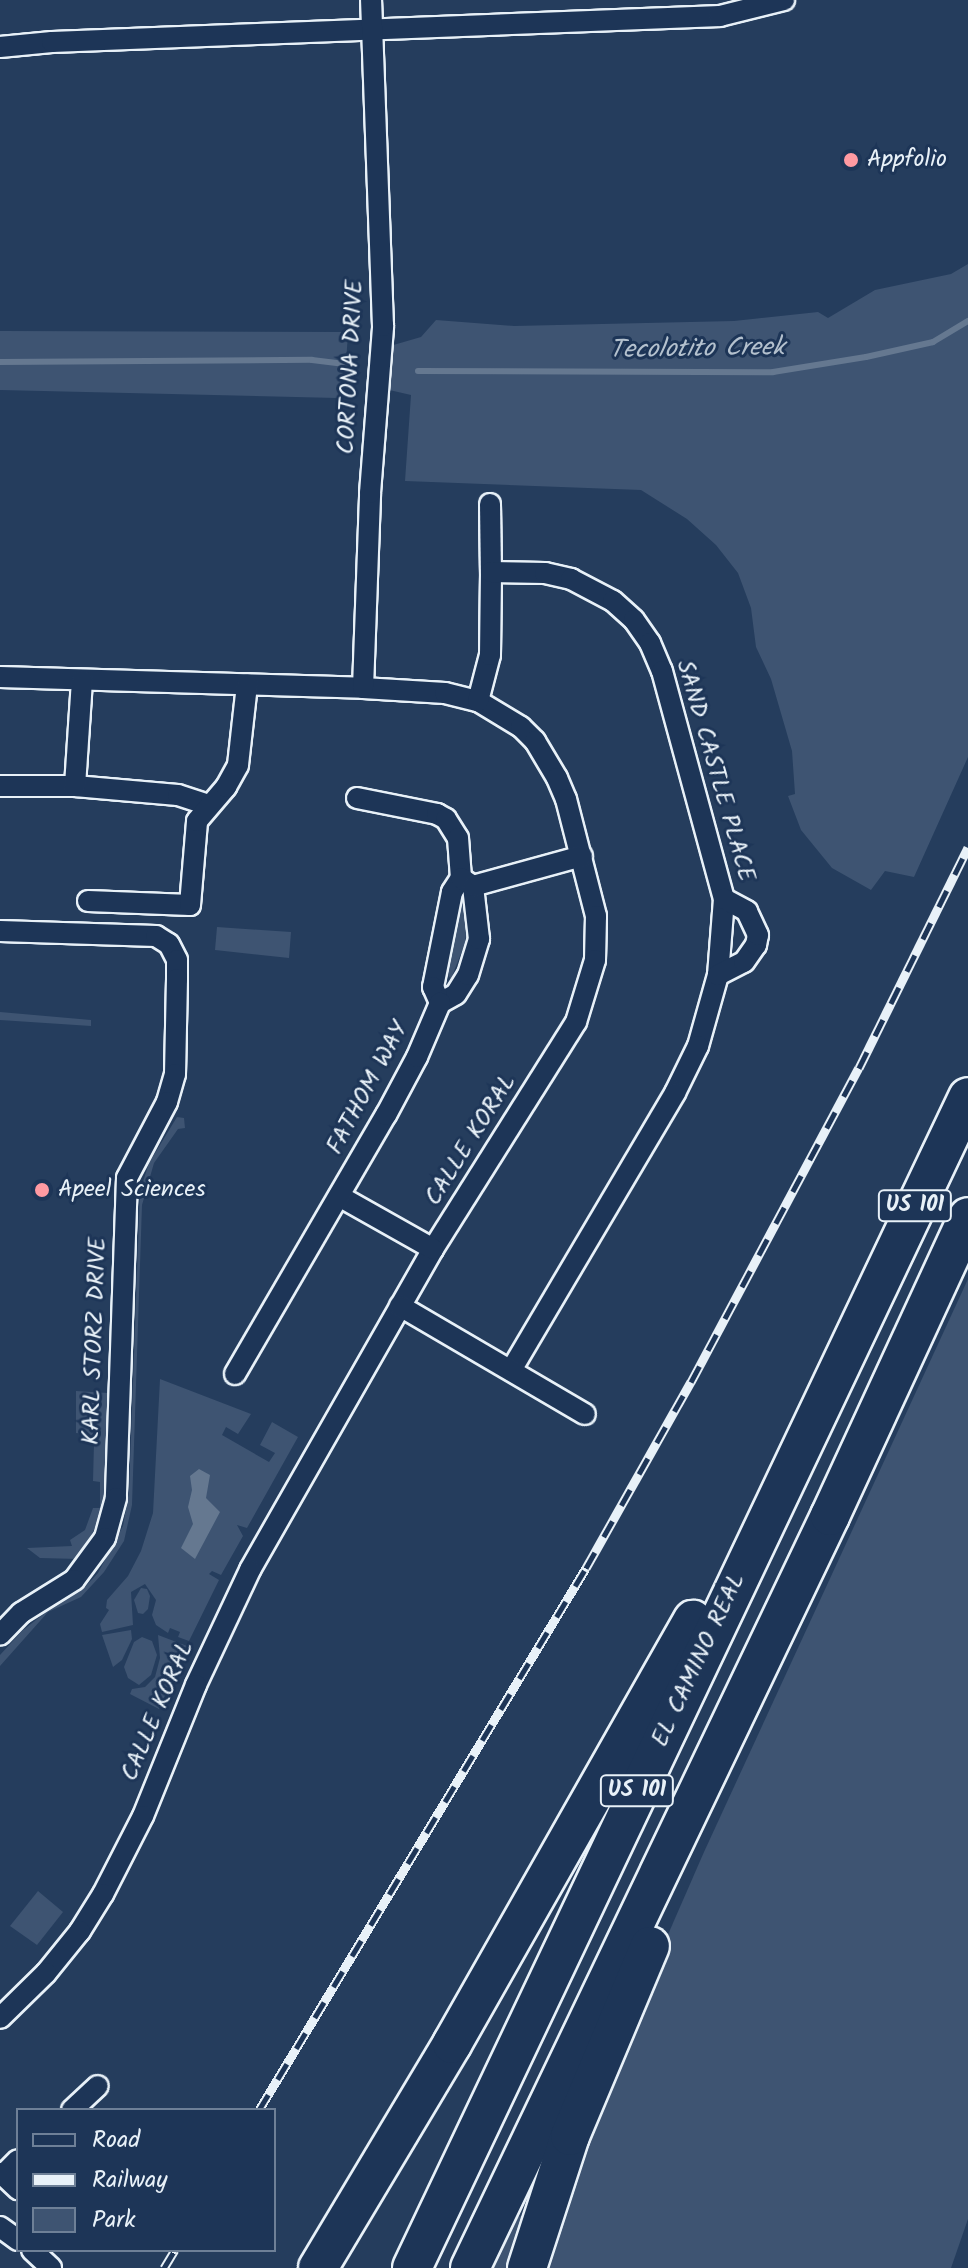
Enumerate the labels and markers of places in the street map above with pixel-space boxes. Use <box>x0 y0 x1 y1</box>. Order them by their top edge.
place label: Appfolio <box>867 146 947 174</box>
marker: Appfolio <box>842 151 860 169</box>
place label: Apeel Sciences <box>58 1176 206 1204</box>
marker: Apeel Sciences <box>33 1181 51 1199</box>

